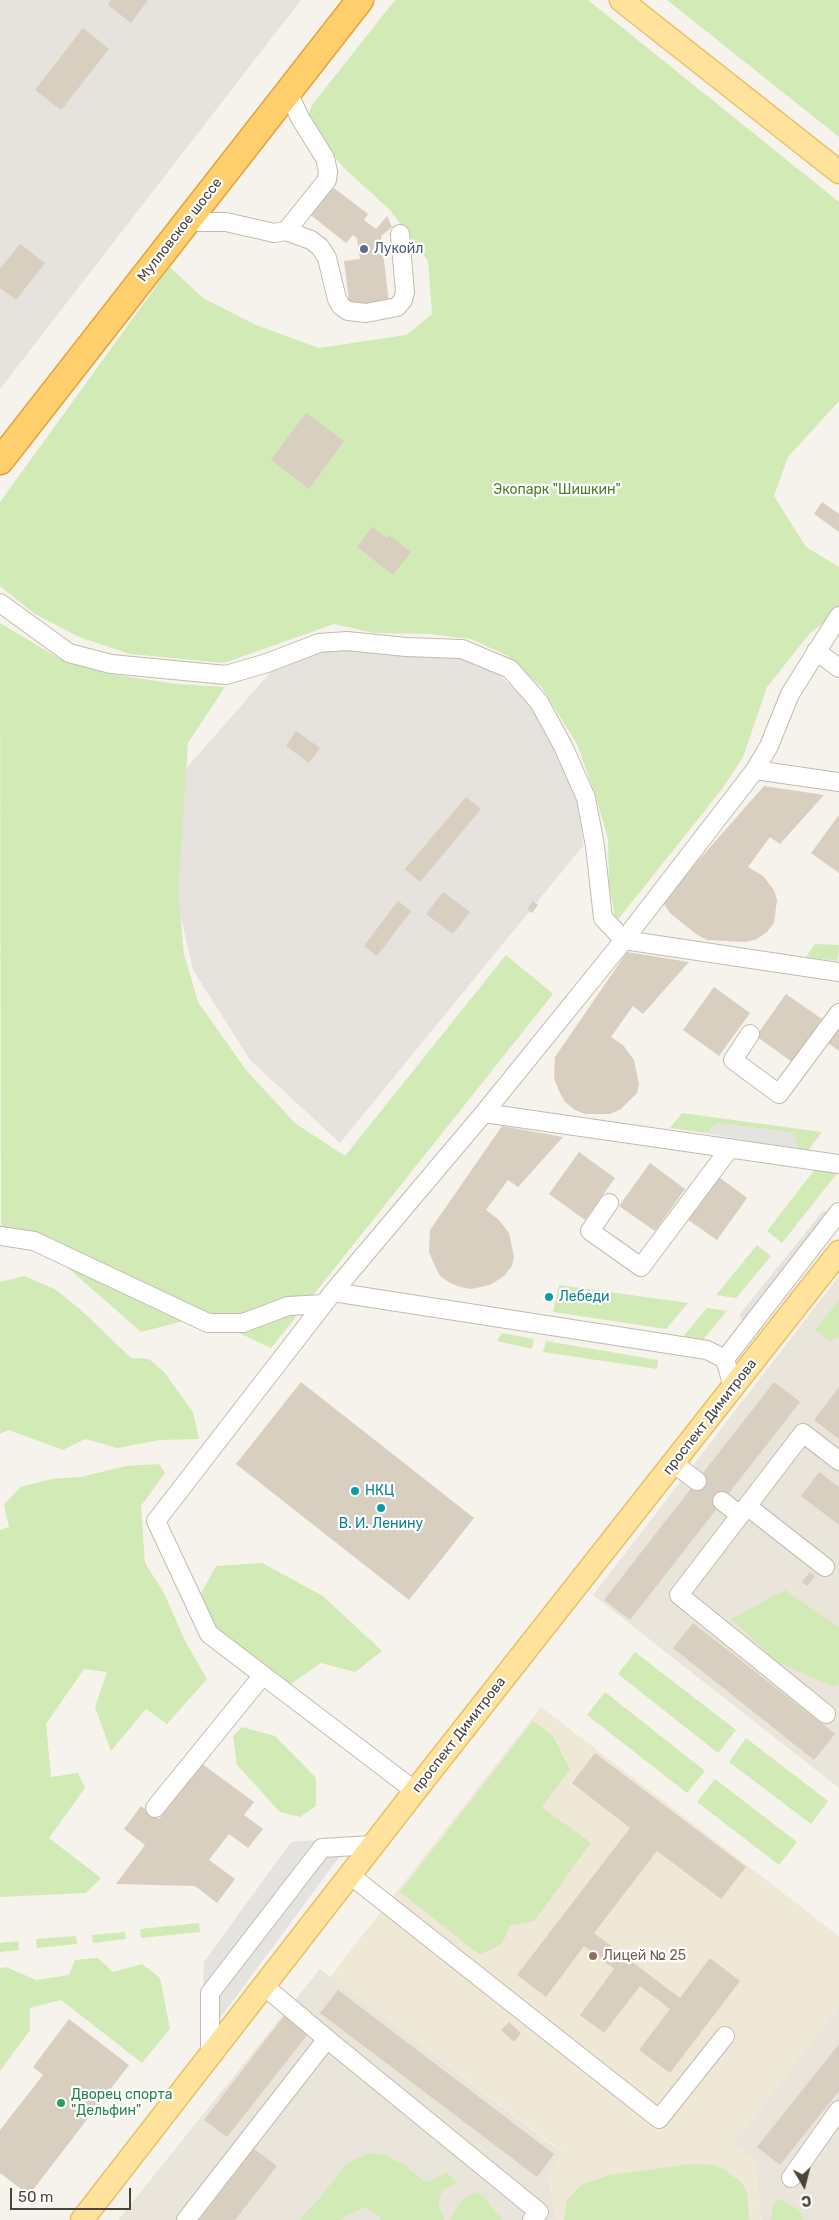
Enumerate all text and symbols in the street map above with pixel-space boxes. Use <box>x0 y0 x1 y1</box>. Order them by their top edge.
street label: Мулловское шоссе <box>134 175 226 285</box>
place label: Лукойл <box>374 241 423 257</box>
marker: Лукойл <box>358 243 370 255</box>
park label: Экопарк "Шишкин" <box>493 482 621 498</box>
place label: Лебеди <box>559 1289 610 1305</box>
marker: Лебеди <box>543 1291 555 1303</box>
street label: проспект Димитрова <box>660 1356 760 1478</box>
place label: НКЦ <box>365 1483 394 1499</box>
marker: НКЦ <box>349 1485 361 1497</box>
marker: В. И. Ленину <box>375 1502 387 1514</box>
place label: В. И. Ленину <box>339 1516 423 1532</box>
street label: проспект Димитрова <box>409 1674 509 1796</box>
place label: Лицей № 25 <box>603 1948 686 1964</box>
marker: Лицей № 25 <box>587 1950 599 1962</box>
place label: Дворец спорта "Дельфин" <box>71 2087 172 2120</box>
marker: Дворец спорта "Дельфин" <box>55 2097 67 2109</box>
north arrow <box>779 2160 829 2210</box>
scale bar <box>12 2178 134 2210</box>
text: 50 m <box>18 2188 53 2206</box>
text: С <box>800 2191 812 2209</box>

